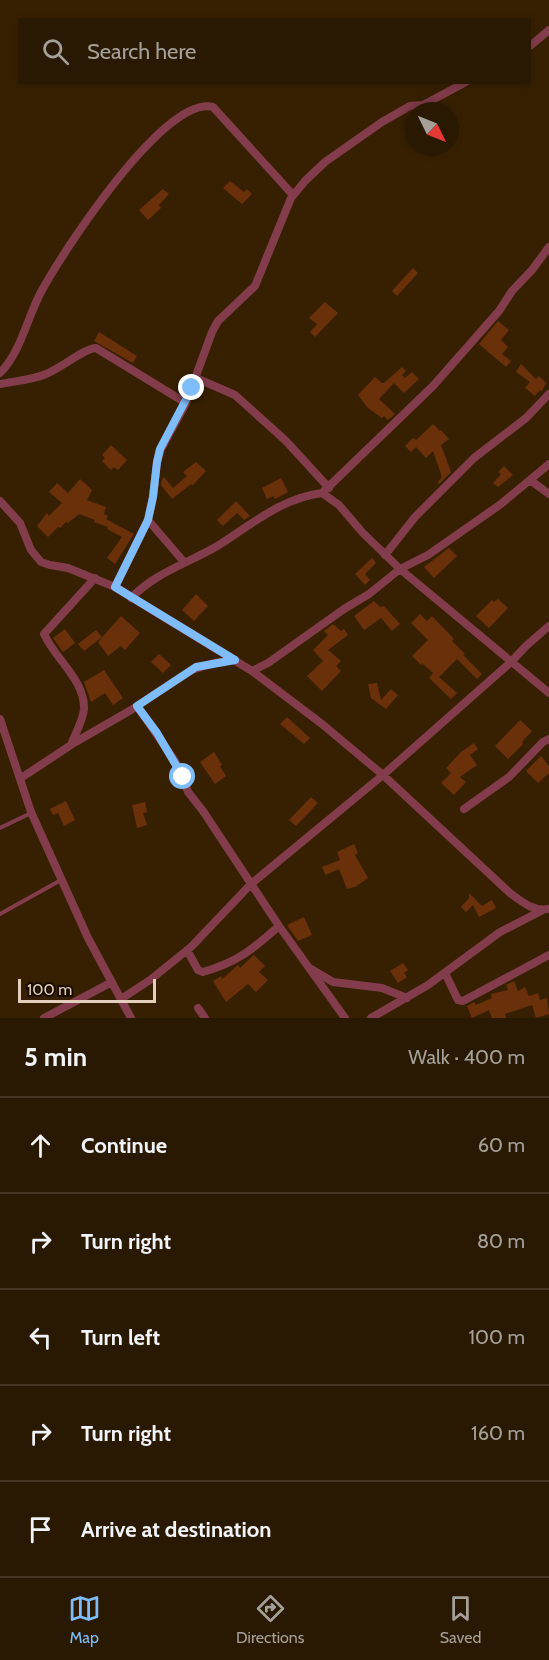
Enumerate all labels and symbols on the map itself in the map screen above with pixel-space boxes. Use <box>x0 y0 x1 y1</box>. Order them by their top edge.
north arrow <box>405 102 459 156</box>
route end <box>178 374 204 400</box>
route start <box>169 763 195 789</box>
scale bar <box>18 976 156 1004</box>

